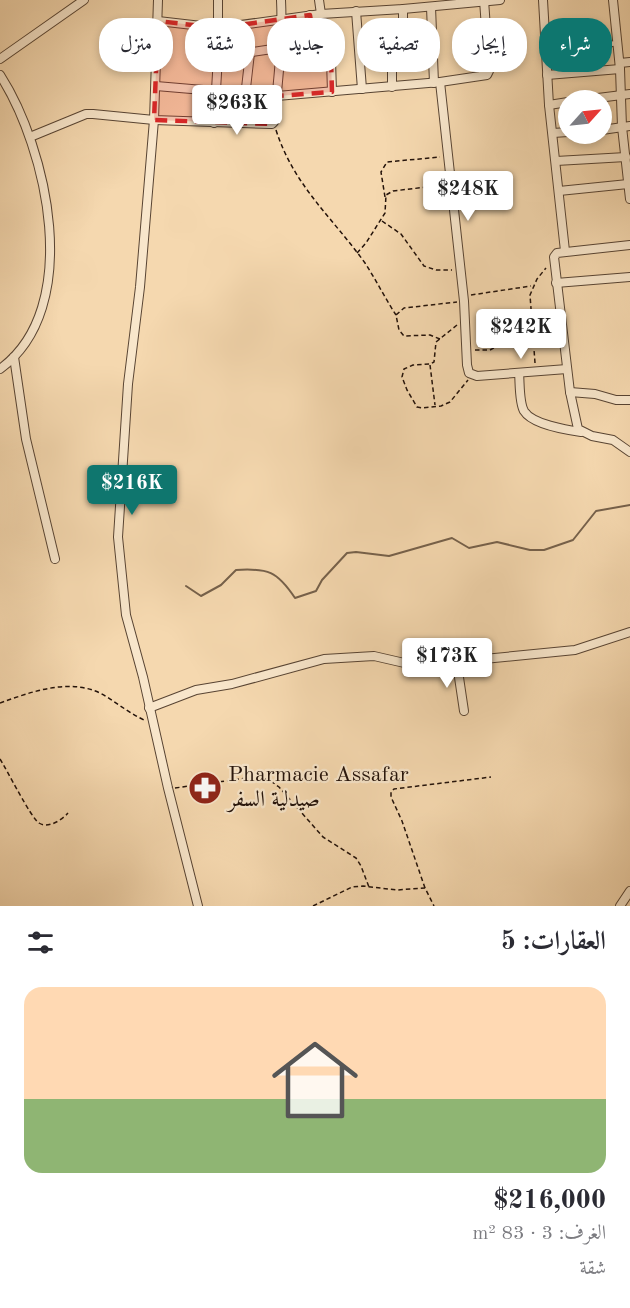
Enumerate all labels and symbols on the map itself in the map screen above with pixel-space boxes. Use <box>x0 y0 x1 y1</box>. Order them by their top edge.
pin: $263K <box>195 85 279 136</box>
north arrow <box>558 90 612 144</box>
pin: $248K <box>426 171 510 222</box>
pin: $242K <box>479 309 563 360</box>
pin: $216K <box>90 465 174 516</box>
pin: $173K <box>405 638 489 689</box>
place label: Pharmacie Assafar صيدلية السفر <box>226 764 409 813</box>
pharmacy icon: Pharmacie Assafar صيدلية السفر <box>187 770 223 806</box>

